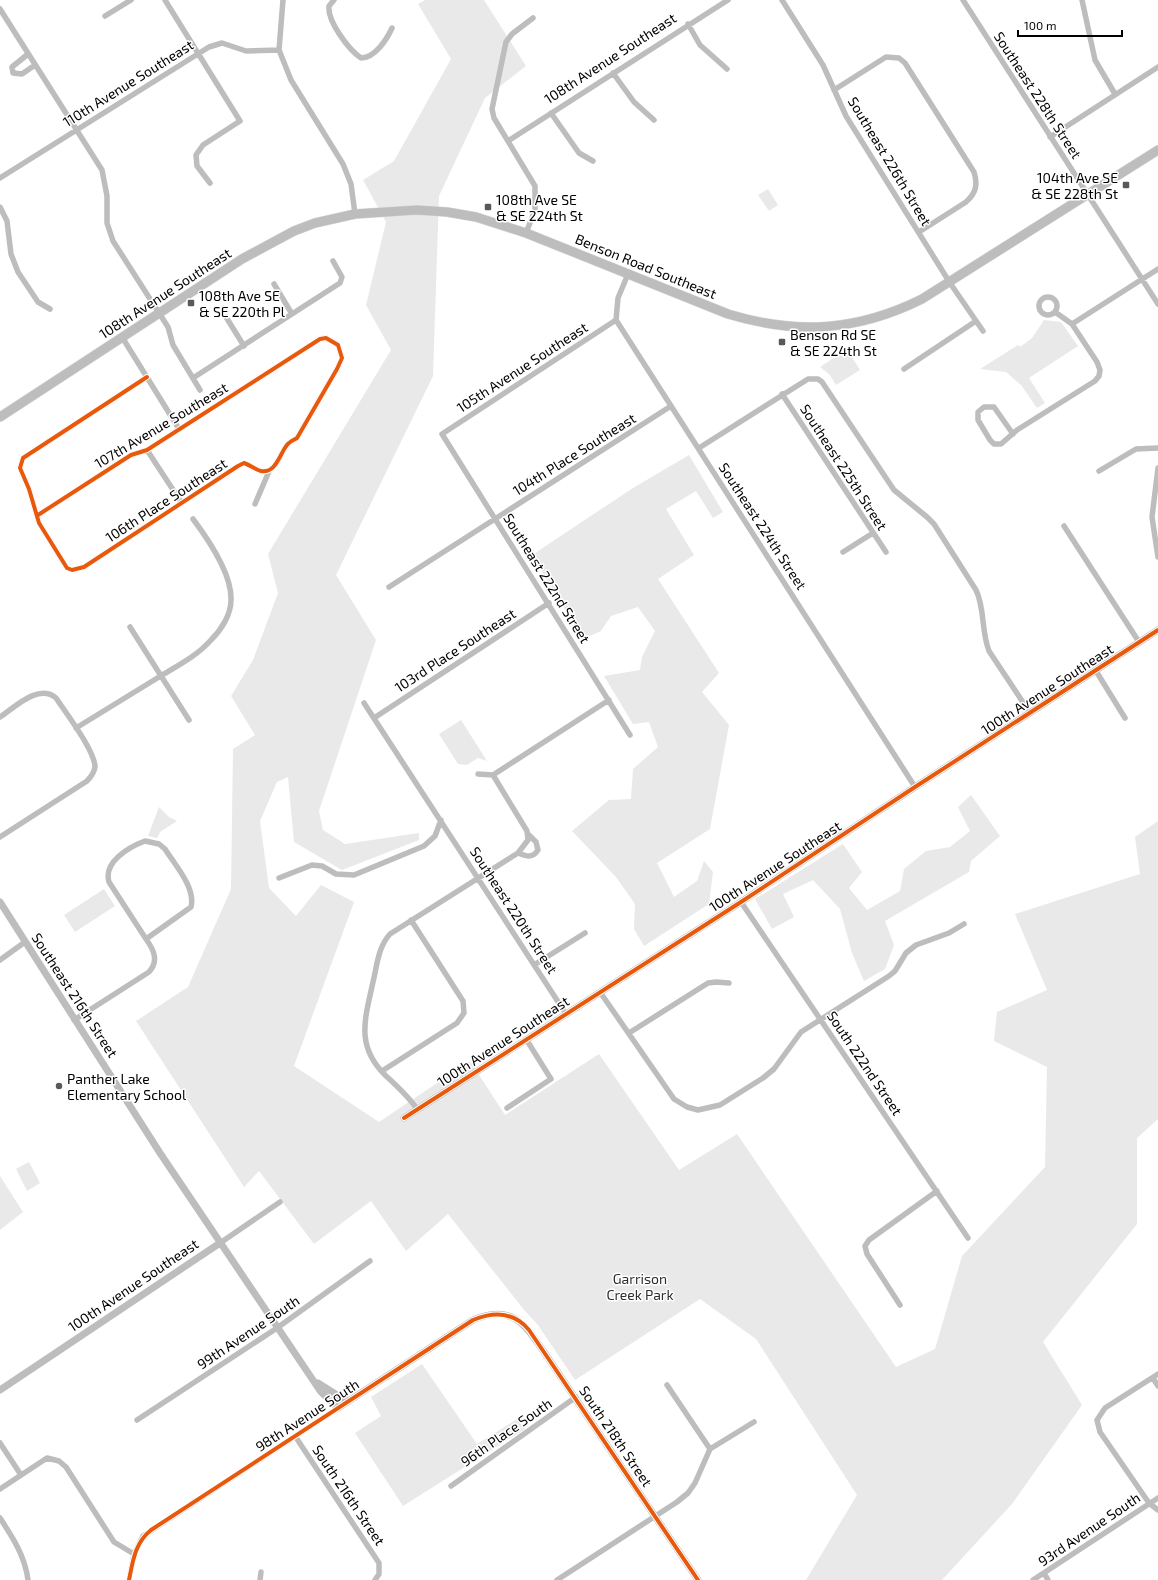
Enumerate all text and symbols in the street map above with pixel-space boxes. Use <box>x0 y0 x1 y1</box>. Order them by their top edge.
street label: 108th Avenue Southeast <box>541 9 679 107</box>
scale bar <box>1018 12 1122 38</box>
text: 100 m <box>1024 18 1056 32</box>
street label: Southeast 228th Street <box>991 28 1085 162</box>
street label: 110th Avenue Southeast <box>60 36 196 130</box>
street label: Southeast 226th Street <box>845 94 935 228</box>
place label: 104th Ave SE & SE 228th St <box>1031 169 1118 202</box>
marker: 104th Ave SE & SE 228th St <box>1121 180 1131 190</box>
place label: 108th Ave SE & SE 224th St <box>496 191 583 224</box>
marker: 108th Ave SE & SE 224th St <box>483 202 493 212</box>
street label: Benson Road Southeast <box>573 230 719 302</box>
street label: 108th Avenue Southeast <box>96 244 234 342</box>
place label: 108th Ave SE & SE 220th Pl <box>199 287 286 320</box>
marker: 108th Ave SE & SE 220th Pl <box>186 298 196 308</box>
street label: 105th Avenue Southeast <box>453 318 591 416</box>
place label: Benson Rd SE & SE 224th St <box>790 326 877 359</box>
marker: Benson Rd SE & SE 224th St <box>777 337 787 347</box>
street label: 107th Avenue Southeast <box>91 378 231 472</box>
street label: Southeast 225th Street <box>797 401 891 533</box>
street label: 104th Place Southeast <box>509 409 639 499</box>
street label: 106th Place Southeast <box>102 454 230 546</box>
street label: Southeast 224th Street <box>716 459 810 593</box>
street label: Southeast 222nd Street <box>500 510 594 646</box>
street label: 103rd Place Southeast <box>391 605 519 695</box>
street label: 100th Avenue Southeast <box>978 640 1116 738</box>
street label: 100th Avenue Southeast <box>706 817 844 915</box>
street label: Southeast 220th Street <box>467 843 561 977</box>
street label: Southeast 216th Street <box>28 930 122 1060</box>
street label: 100th Avenue Southeast <box>434 992 572 1090</box>
street label: South 222nd Street <box>824 1008 906 1118</box>
place label: Panther Lake Elementary School <box>67 1070 187 1103</box>
marker: Panther Lake Elementary School <box>54 1081 64 1091</box>
street label: 100th Avenue Southeast <box>65 1235 201 1335</box>
park label: Garrison Creek Park <box>606 1270 674 1303</box>
street label: 99th Avenue South <box>194 1292 302 1372</box>
street label: 98th Avenue South <box>252 1375 362 1455</box>
street label: South 218th Street <box>576 1382 656 1490</box>
street label: 96th Place South <box>457 1394 555 1470</box>
street label: South 216th Street <box>309 1442 389 1548</box>
street label: 93rd Avenue South <box>1035 1489 1143 1569</box>

